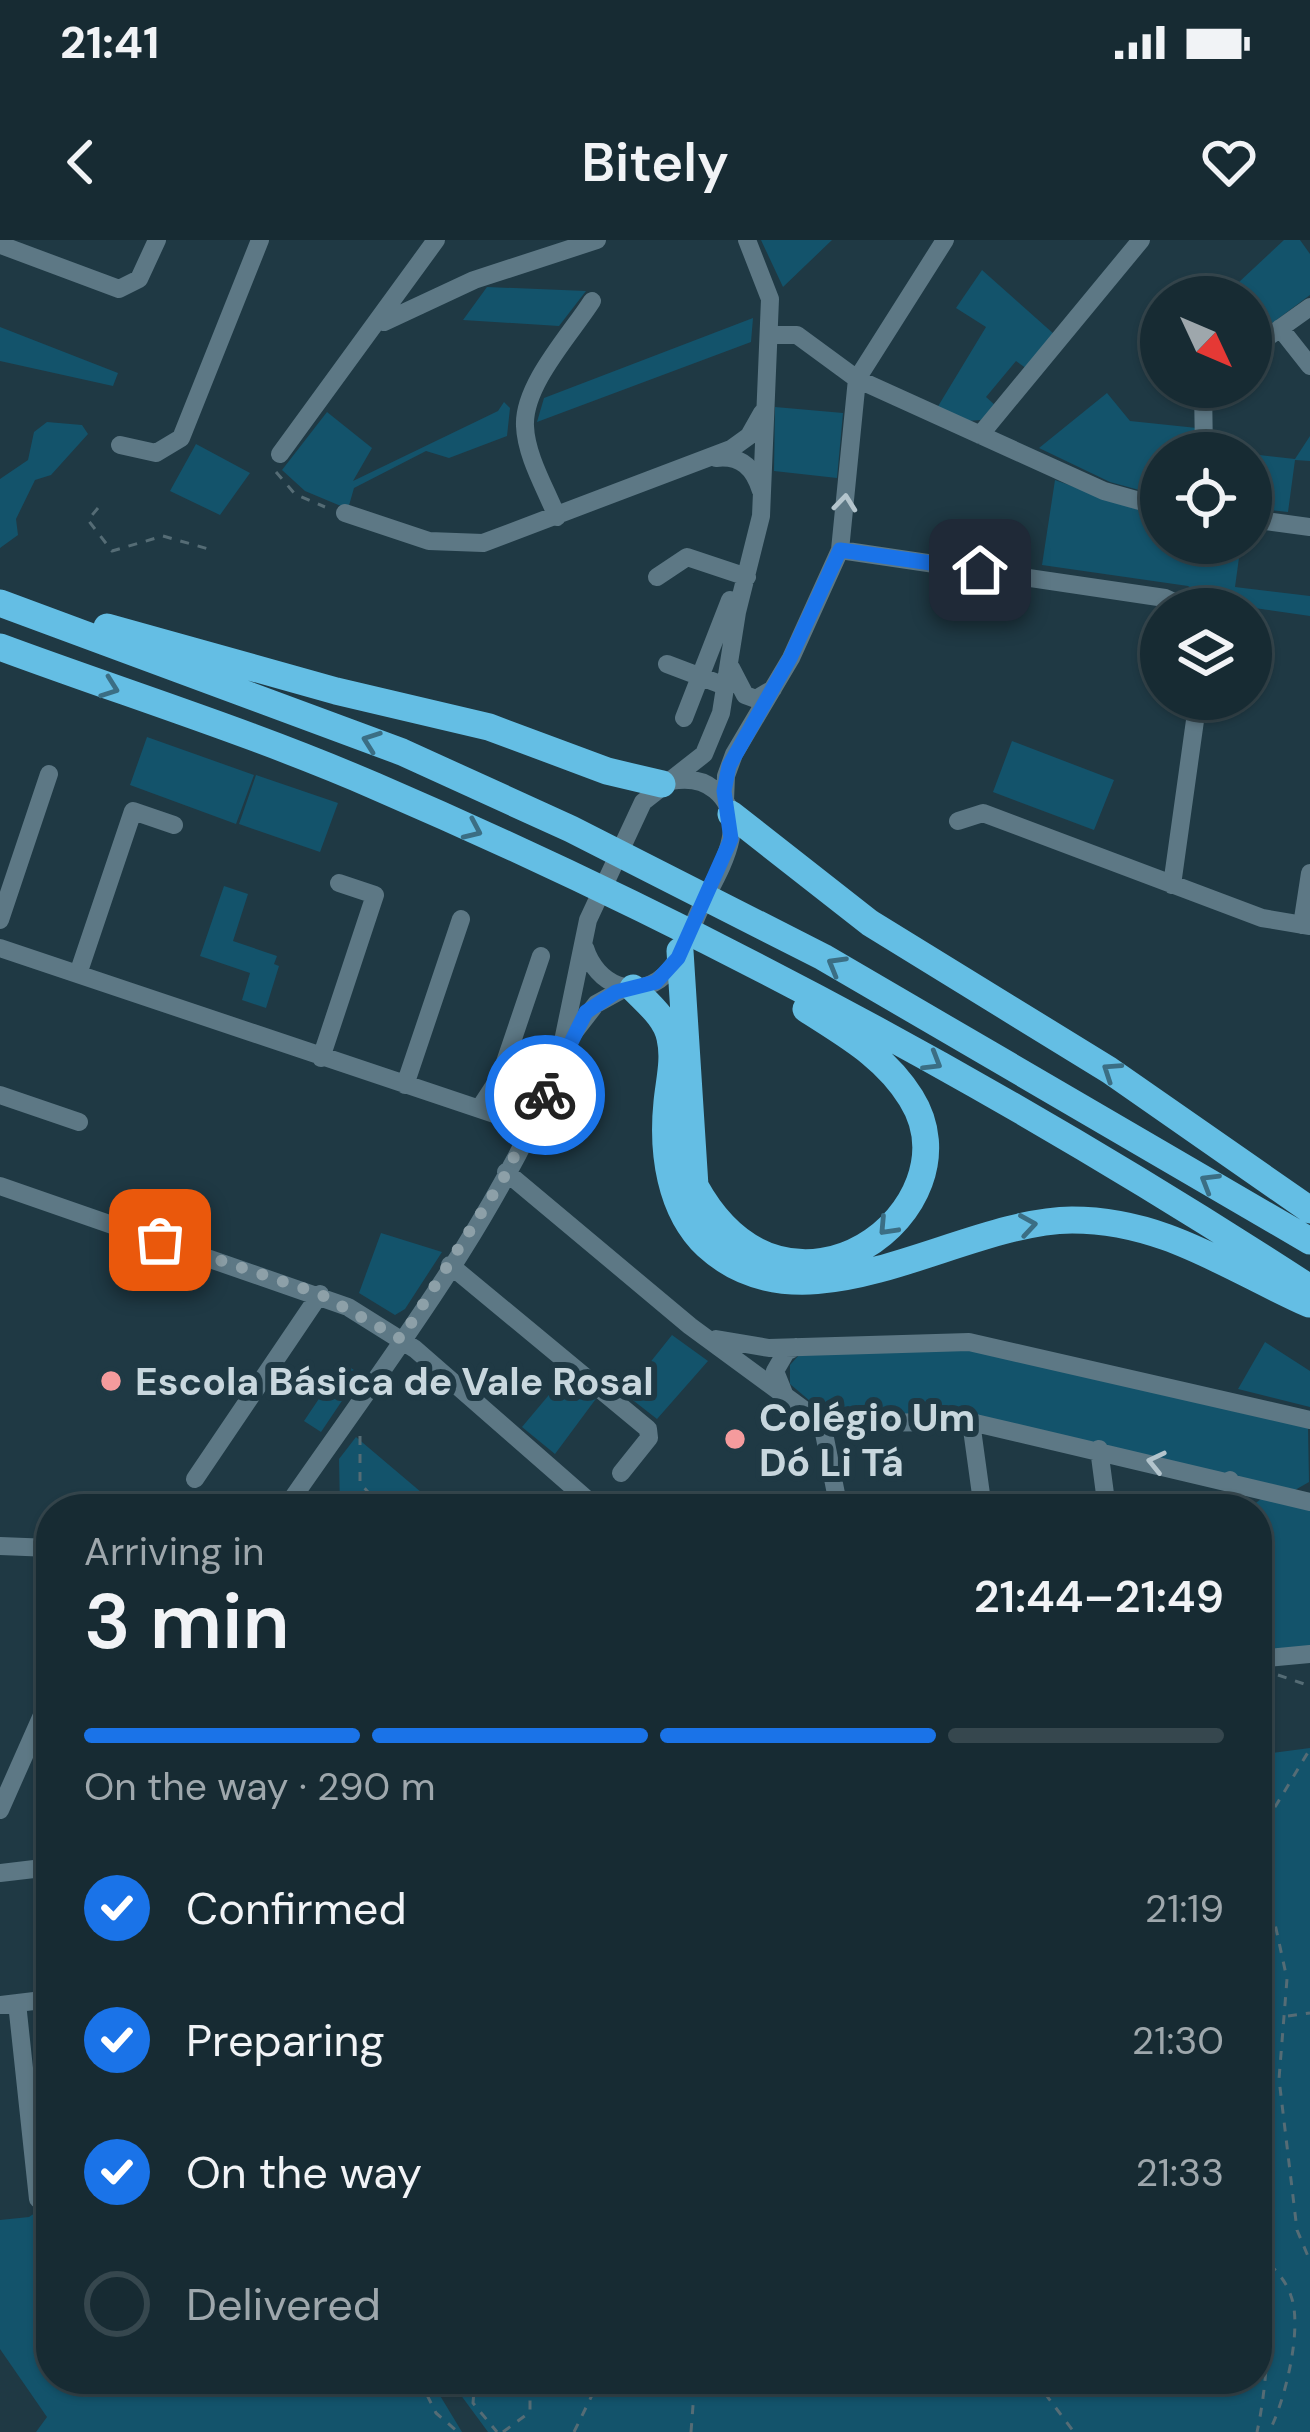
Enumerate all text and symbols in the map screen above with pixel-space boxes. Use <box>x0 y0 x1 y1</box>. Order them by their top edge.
text: 21:41 <box>60 13 159 72</box>
text: Bitely <box>581 127 729 198</box>
icon: back <box>48 129 114 195</box>
icon: heart <box>1196 129 1262 195</box>
north arrow <box>1140 276 1272 408</box>
map controls <box>1140 276 1272 720</box>
button: locate <box>1140 432 1272 564</box>
one-way arrow <box>832 493 857 512</box>
pin <box>929 519 1031 621</box>
icon: home <box>947 537 1013 603</box>
button: layers <box>1140 588 1272 720</box>
one-way arrow <box>98 674 119 698</box>
one-way arrow <box>362 731 383 755</box>
one-way arrow <box>460 816 482 839</box>
one-way arrow <box>827 956 849 979</box>
courier <box>485 1035 605 1155</box>
one-way arrow <box>920 1048 942 1070</box>
icon: bike <box>512 1062 578 1128</box>
one-way arrow <box>1102 1063 1124 1085</box>
one-way arrow <box>1200 1173 1222 1196</box>
pin <box>109 1189 211 1291</box>
icon: bag <box>127 1207 193 1273</box>
one-way arrow <box>879 1213 901 1235</box>
one-way arrow <box>1019 1213 1038 1239</box>
place label: Escola Básica de Vale Rosal <box>135 1356 654 1407</box>
marker: Escola Básica de Vale Rosal <box>98 1368 124 1394</box>
place label: Colégio Um Dó Li Tá <box>759 1392 975 1488</box>
marker: Colégio Um Dó Li Tá <box>722 1426 748 1452</box>
one-way arrow <box>1146 1451 1167 1476</box>
text: Arriving in <box>84 1526 264 1577</box>
text: 21:44–21:49 <box>974 1567 1224 1626</box>
text: 3 min <box>84 1571 290 1672</box>
text: On the way · 290 m <box>84 1761 435 1812</box>
icon: check <box>84 1875 150 1941</box>
text: Confirmed <box>186 1879 407 1938</box>
text: 21:19 <box>1145 1883 1224 1934</box>
icon: check <box>84 2007 150 2073</box>
text: Preparing <box>186 2011 385 2070</box>
text: 21:30 <box>1132 2015 1224 2066</box>
icon: check <box>84 2139 150 2205</box>
text: On the way <box>186 2143 422 2202</box>
text: 21:33 <box>1135 2147 1224 2198</box>
text: Delivered <box>186 2275 381 2334</box>

